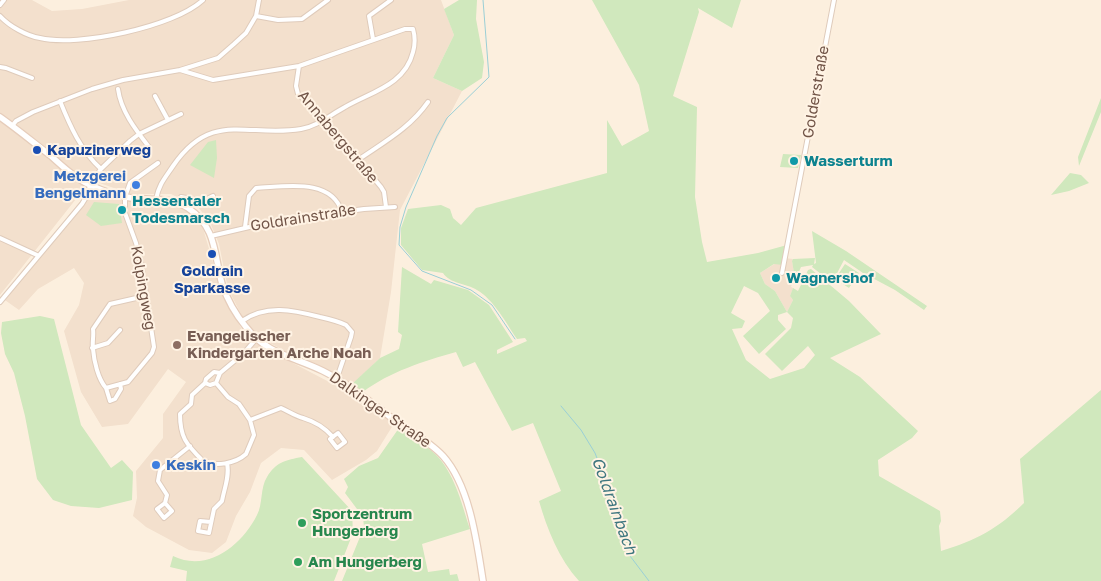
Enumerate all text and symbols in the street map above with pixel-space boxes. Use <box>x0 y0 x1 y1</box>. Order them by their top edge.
street label: Golderstraße <box>799 44 833 140</box>
street label: Annabergstraße <box>294 87 382 187</box>
place label: Kapuzinerweg <box>47 141 151 159</box>
marker: Kapuzinerweg <box>31 144 43 156</box>
place label: Wasserturm <box>804 152 893 170</box>
marker: Wasserturm <box>788 155 800 167</box>
place label: Metzgerei Bengelmann <box>34 167 126 202</box>
marker: Metzgerei Bengelmann <box>130 179 142 191</box>
place label: Hessentaler Todesmarsch <box>132 192 230 227</box>
street label: Goldrainstraße <box>249 201 357 235</box>
marker: Hessentaler Todesmarsch <box>116 204 128 216</box>
street label: Kolpingweg <box>127 244 159 332</box>
marker: Goldrain Sparkasse <box>206 248 218 260</box>
place label: Goldrain Sparkasse <box>174 262 250 297</box>
place label: Wagnershof <box>786 269 874 287</box>
marker: Wagnershof <box>770 272 782 284</box>
place label: Evangelischer Kindergarten Arche Noah <box>187 327 371 362</box>
marker: Evangelischer Kindergarten Arche Noah <box>171 339 183 351</box>
street label: Dalkinger Straße <box>326 368 434 452</box>
water label: Goldrainbach <box>587 455 641 557</box>
place label: Keskin <box>166 456 216 474</box>
marker: Keskin <box>150 459 162 471</box>
place label: Sportzentrum Hungerberg <box>312 505 412 540</box>
marker: Sportzentrum Hungerberg <box>296 517 308 529</box>
place label: Am Hungerberg <box>308 553 422 571</box>
marker: Am Hungerberg <box>292 556 304 568</box>

